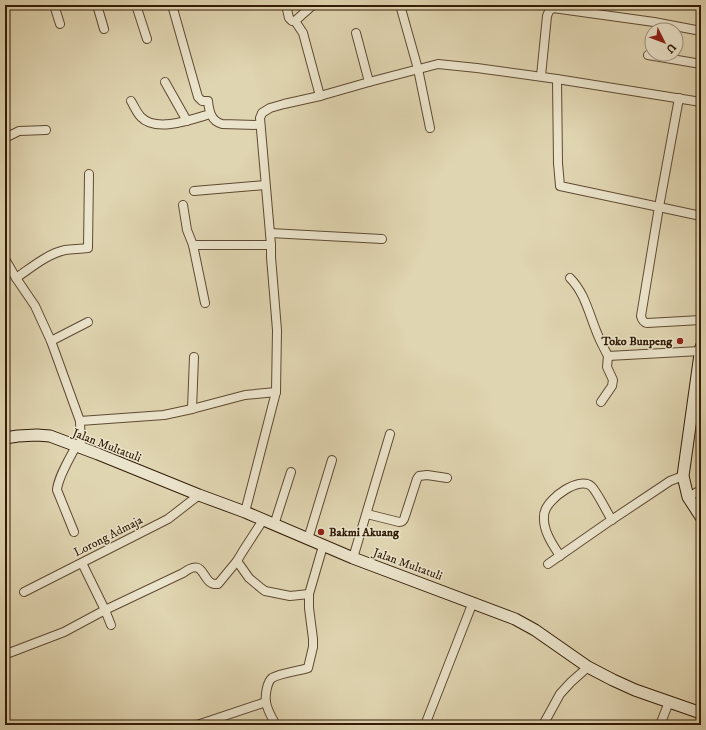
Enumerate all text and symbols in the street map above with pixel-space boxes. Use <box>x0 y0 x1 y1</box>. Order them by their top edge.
north arrow <box>644 22 684 62</box>
text: U <box>662 40 679 56</box>
place label: Toko Bunpeng <box>600 334 673 349</box>
marker: Toko Bunpeng <box>675 336 685 346</box>
street label: Jalan Multatuli <box>69 425 143 465</box>
street label: Lorong Admaja <box>71 512 146 560</box>
place label: Bakmi Akuang <box>329 525 400 540</box>
marker: Bakmi Akuang <box>316 527 326 537</box>
street label: Jalan Multatuli <box>370 545 445 584</box>

